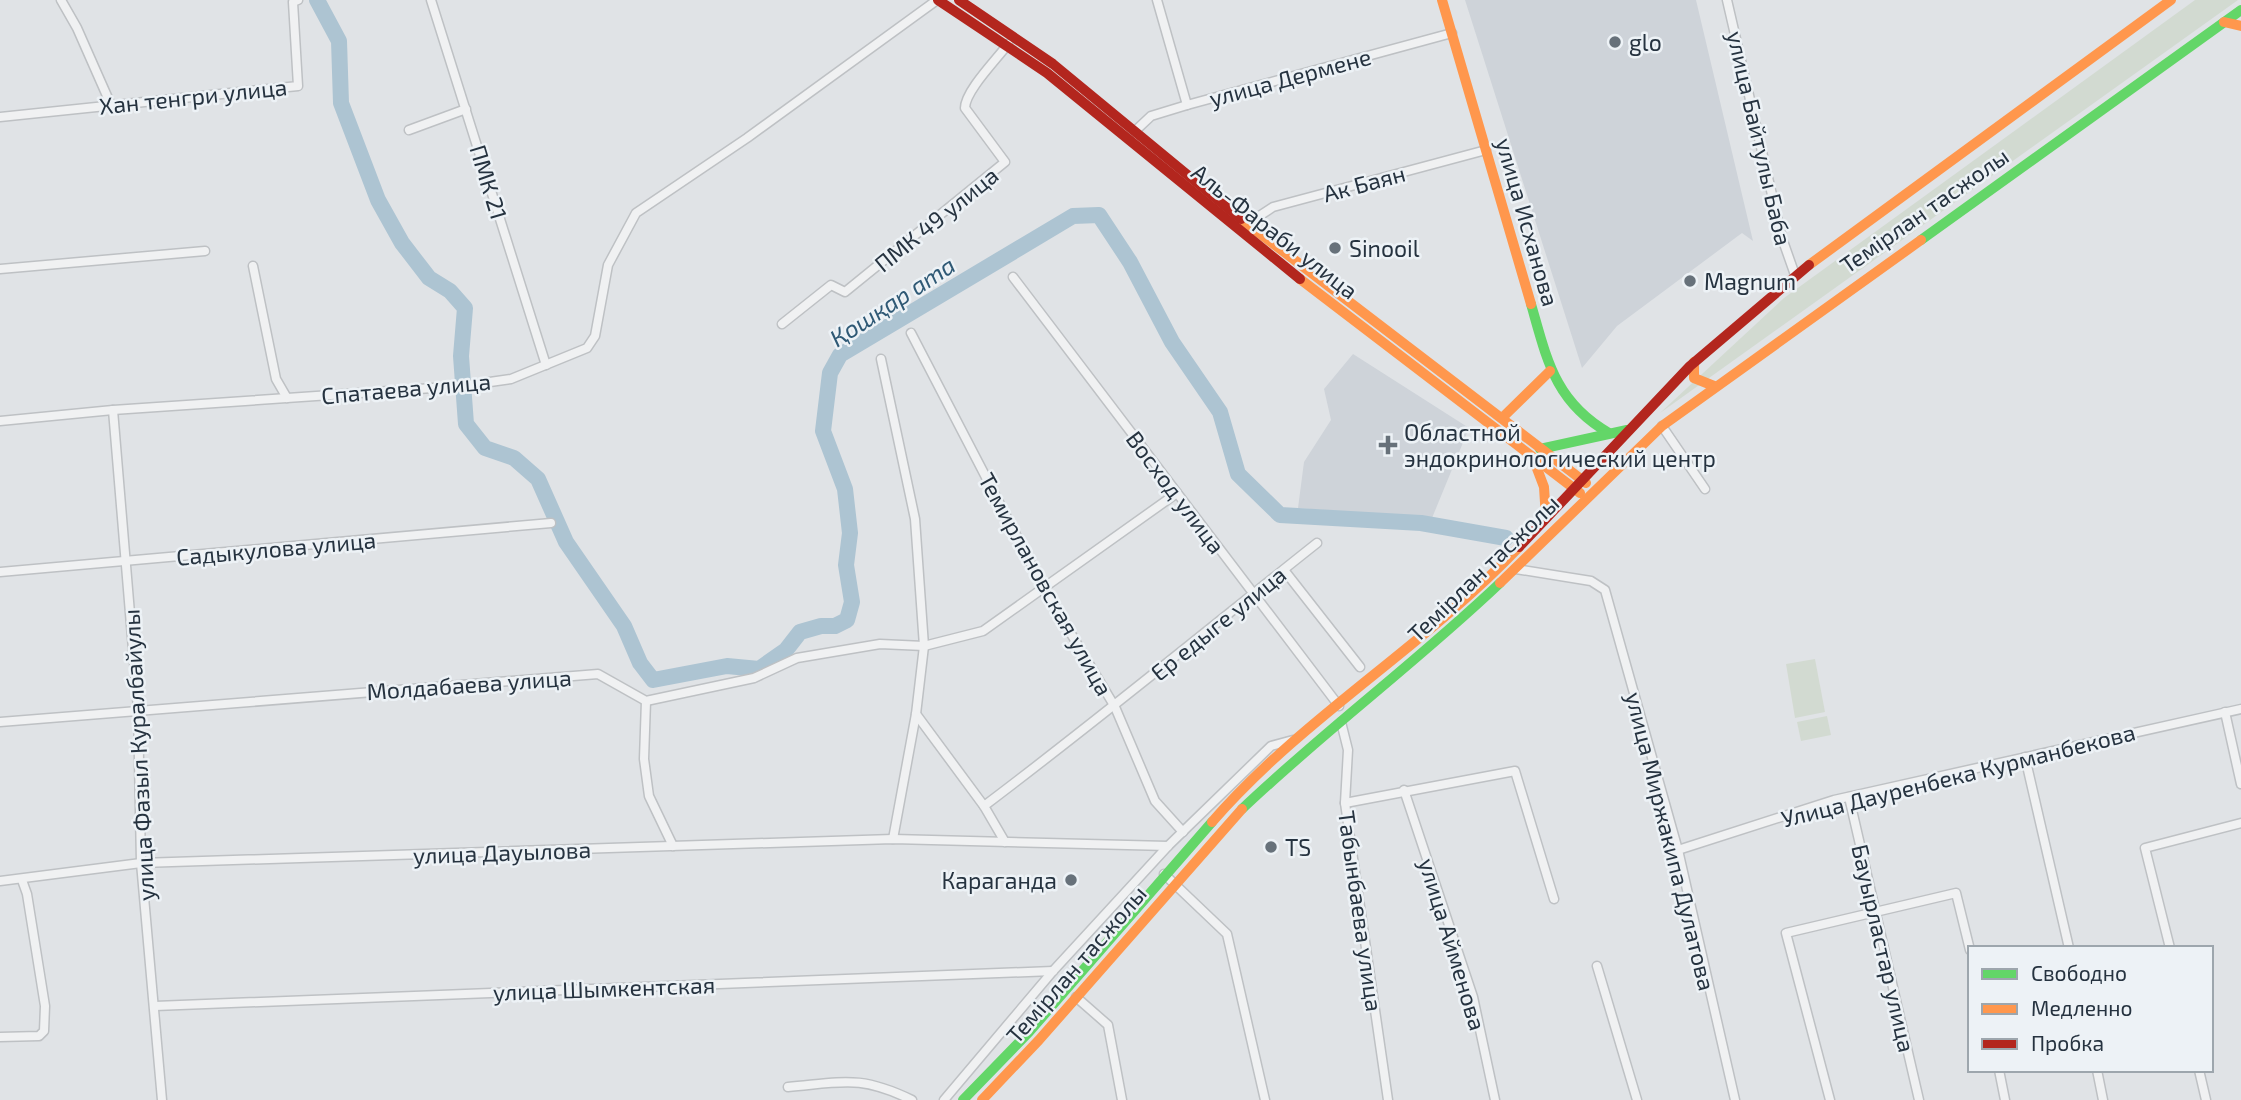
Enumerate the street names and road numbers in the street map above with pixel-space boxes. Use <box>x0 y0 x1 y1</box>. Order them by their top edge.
street label: улица Байтулы Баба <box>1721 28 1798 248</box>
street label: улица Дермене <box>1206 42 1374 113</box>
street label: Хан тенгри улица <box>97 72 289 121</box>
street label: улица Исханова <box>1490 135 1565 310</box>
street label: ПМК 21 <box>464 141 514 223</box>
street label: Темірлан тасжолы <box>1834 141 2014 279</box>
street label: Аль-Фараби улица <box>1186 157 1364 305</box>
street label: Ак Баян <box>1320 159 1408 207</box>
street label: ПМК 49 улица <box>868 161 1004 278</box>
street label: Спатаева улица <box>320 367 492 410</box>
street label: Восход улица <box>1120 425 1231 559</box>
street label: Темирлановская улица <box>972 468 1119 701</box>
street label: Темірлан тасжолы <box>1401 489 1565 647</box>
street label: Садыкулова улица <box>175 525 377 572</box>
street label: Ер едыге улица <box>1145 560 1292 687</box>
street label: улица Фазыл Куралбайулы <box>116 608 161 902</box>
street label: Молдабаева улица <box>366 663 572 706</box>
street label: улица Миржакипа Дулатова <box>1619 689 1722 993</box>
street label: Улица Дауренбека Курманбекова <box>1778 717 2138 834</box>
street label: Табынбаева улица <box>1332 809 1389 1013</box>
street label: улица Дауылова <box>412 835 592 870</box>
street label: Бауырластар улица <box>1845 841 1922 1055</box>
street label: улица Айменова <box>1413 854 1493 1034</box>
street label: Темірлан тасжолы <box>1000 880 1152 1048</box>
street label: улица Шымкентская <box>492 970 716 1007</box>

